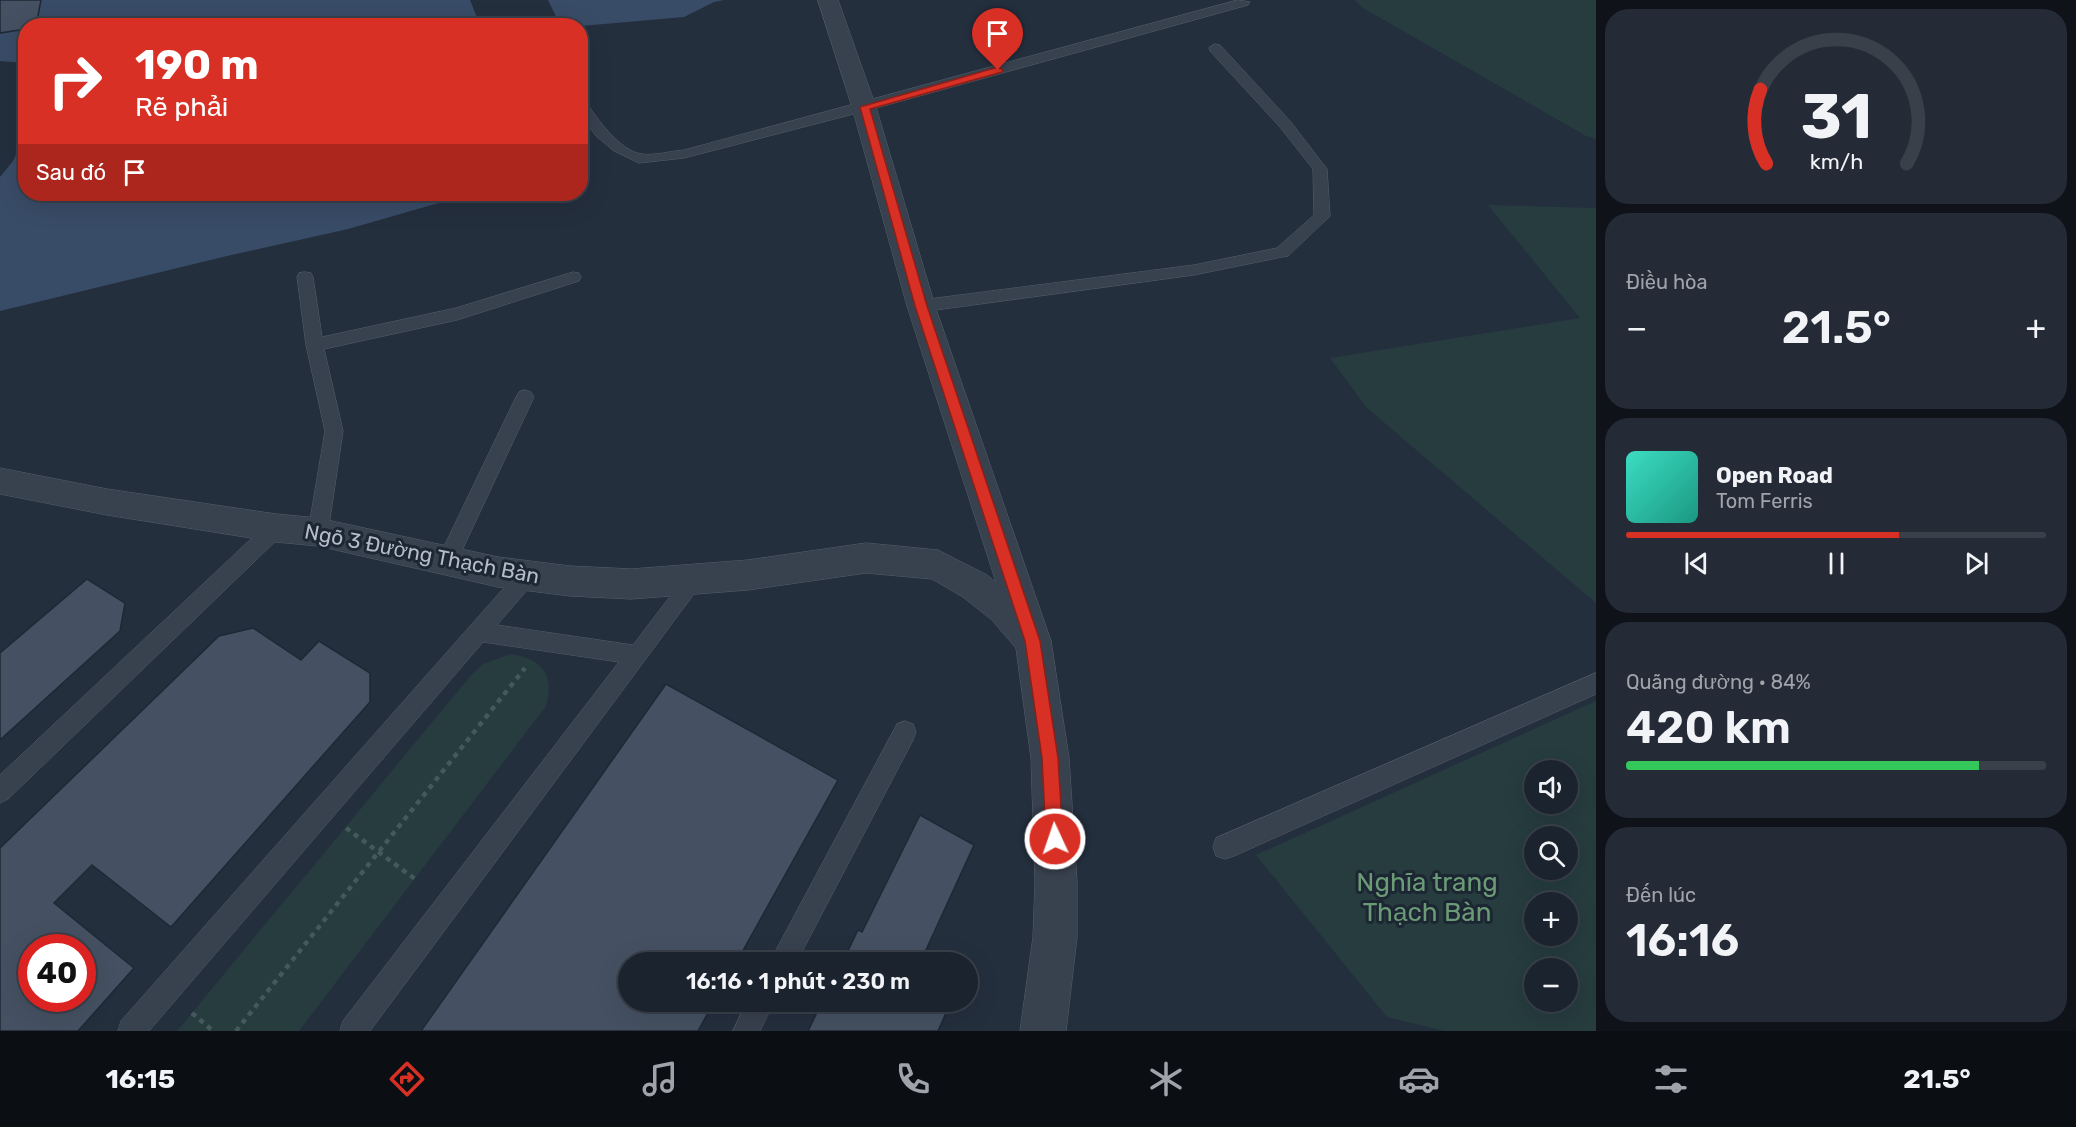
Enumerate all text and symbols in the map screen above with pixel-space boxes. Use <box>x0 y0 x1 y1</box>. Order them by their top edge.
pin <box>972 8 1023 70</box>
icon: arrive <box>981 17 1014 50</box>
text: 190 m <box>135 40 259 90</box>
icon: right <box>36 42 114 120</box>
text: 31 <box>1800 80 1872 154</box>
text: Rẽ phải <box>135 91 228 123</box>
text: km/h <box>1809 149 1863 174</box>
icon: arrive <box>118 156 151 189</box>
text: Sau đó <box>36 159 106 186</box>
text: Điều hòa <box>1626 270 1708 294</box>
text: 21.5° <box>1782 301 1891 354</box>
text: − <box>1626 308 1647 347</box>
text: + <box>2025 308 2046 347</box>
text: Open Road <box>1716 462 1833 489</box>
text: Tom Ferris <box>1716 489 1813 513</box>
street label: Ngõ 3 Đường Thạch Bàn <box>303 518 542 589</box>
icon: previous <box>1680 547 1713 580</box>
icon: pause <box>1820 547 1853 580</box>
icon: next <box>1960 547 1993 580</box>
text: Quãng đường · 84% <box>1626 670 1811 694</box>
text: 420 km <box>1626 701 1791 754</box>
map controls <box>1524 760 1578 1012</box>
button: sound <box>1524 760 1578 814</box>
position arrow <box>1023 807 1087 871</box>
button: search <box>1524 826 1578 880</box>
park label: Nghĩa trang Thạch Bàn <box>1356 867 1498 928</box>
text: Đến lúc <box>1626 883 1696 907</box>
button: + <box>1524 892 1578 946</box>
text: 16:16 <box>1626 914 1739 967</box>
speed limit sign: 40 <box>18 934 96 1012</box>
button: − <box>1524 958 1578 1012</box>
text: 16:16 · 1 phút · 230 m <box>686 968 910 995</box>
icon: directions <box>386 1058 428 1100</box>
icon: music <box>639 1058 681 1100</box>
icon: phone <box>892 1058 934 1100</box>
icon: climate <box>1145 1058 1187 1100</box>
icon: car <box>1398 1058 1440 1100</box>
icon: filters <box>1650 1058 1692 1100</box>
text: 16:15 <box>105 1063 175 1095</box>
text: 21.5° <box>1903 1063 1971 1095</box>

